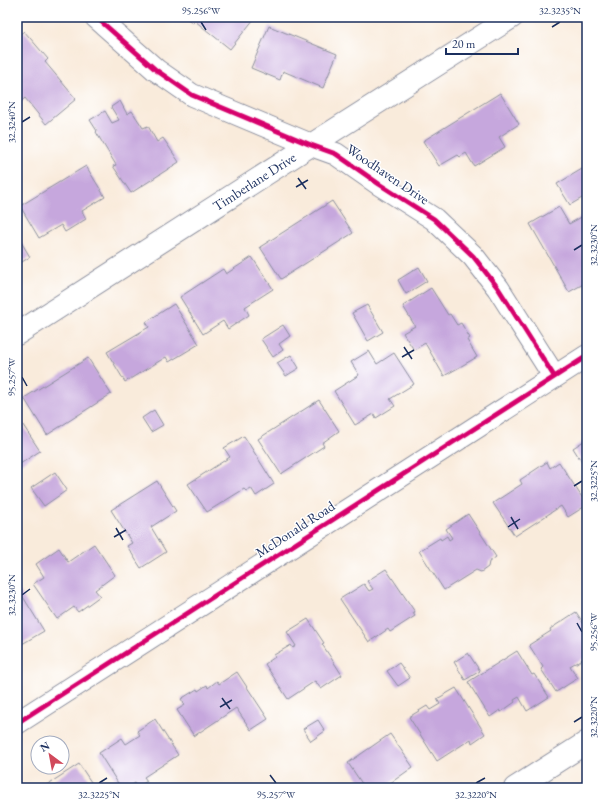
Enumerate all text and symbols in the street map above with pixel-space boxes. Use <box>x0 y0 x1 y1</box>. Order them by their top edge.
text: 95.256°W <box>182 4 221 17</box>
text: 32.3235°N <box>539 4 581 17</box>
scale bar <box>446 30 518 56</box>
text: 20 m <box>452 36 476 52</box>
text: 32.3240°N <box>5 101 18 143</box>
street label: Woodhaven Drive <box>343 140 433 209</box>
street label: Timberlane Drive <box>209 148 300 215</box>
text: 32.3230°N <box>587 224 600 266</box>
text: 95.257°W <box>5 357 18 396</box>
text: 32.3225°N <box>587 460 600 502</box>
street label: McDonald Road <box>252 496 339 561</box>
text: 32.3230°N <box>5 574 18 616</box>
text: 95.256°W <box>587 612 600 651</box>
text: 32.3220°N <box>587 696 600 738</box>
north arrow <box>30 735 70 775</box>
text: N <box>37 738 52 755</box>
text: 32.3225°N <box>78 788 120 801</box>
text: 95.257°W <box>257 788 296 801</box>
text: 32.3220°N <box>455 788 497 801</box>

